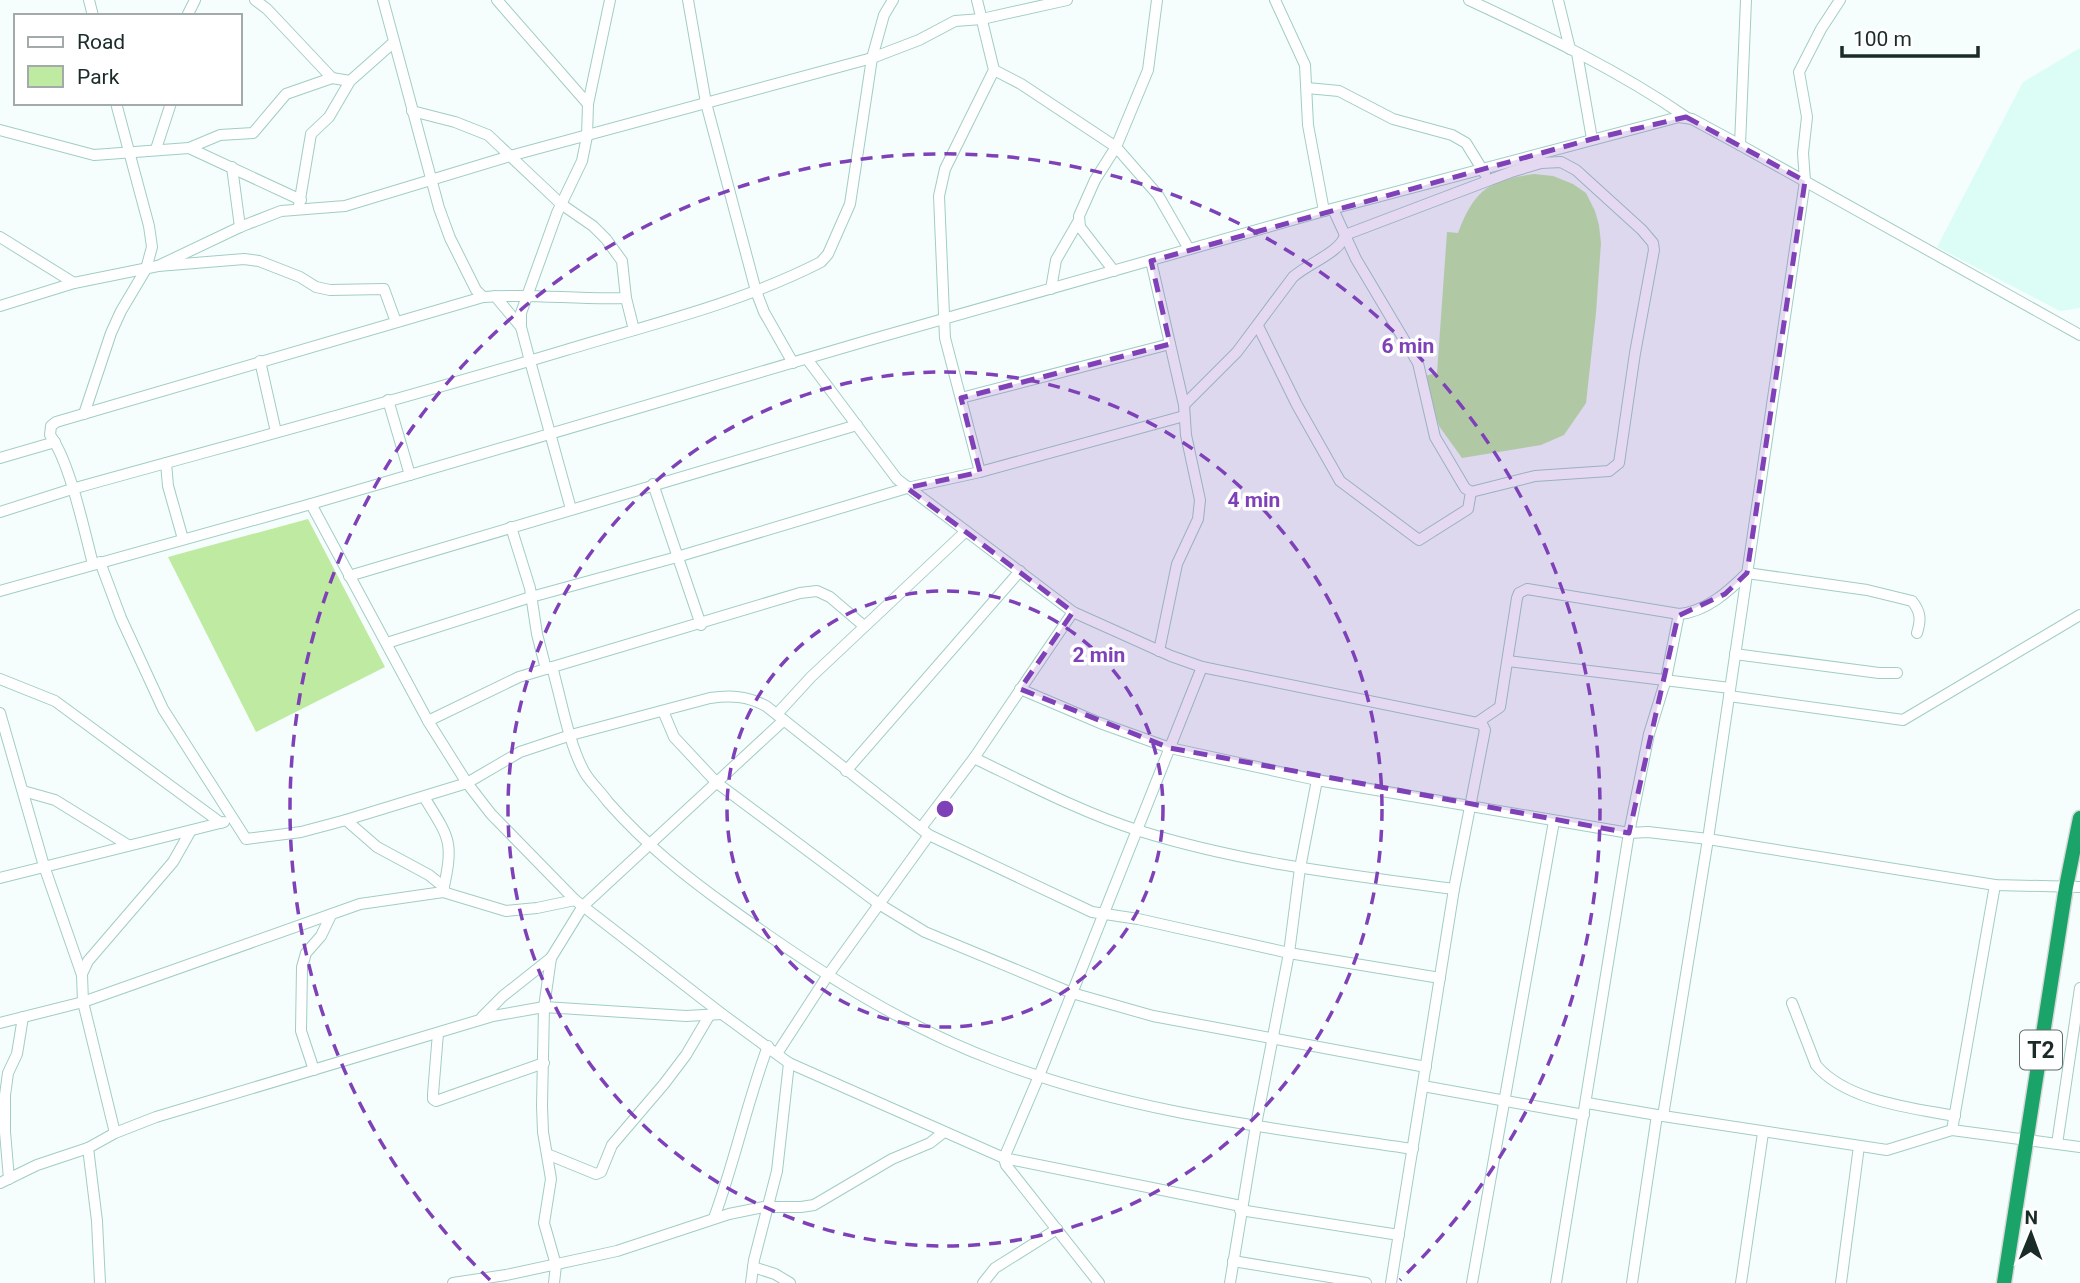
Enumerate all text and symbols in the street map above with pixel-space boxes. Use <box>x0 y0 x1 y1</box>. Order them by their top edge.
legend <box>14 14 242 105</box>
scale bar <box>1842 14 1979 58</box>
text: 100 m <box>1853 27 1912 51</box>
text: Road <box>77 30 125 54</box>
text: Park <box>77 65 120 89</box>
text: 6 min <box>1382 334 1434 358</box>
text: 4 min <box>1228 488 1280 512</box>
text: 2 min <box>1073 643 1125 667</box>
centre of rings <box>933 797 957 821</box>
road number: T2 <box>2020 1030 2062 1070</box>
north arrow <box>1996 1199 2066 1269</box>
text: N <box>2024 1206 2038 1229</box>

